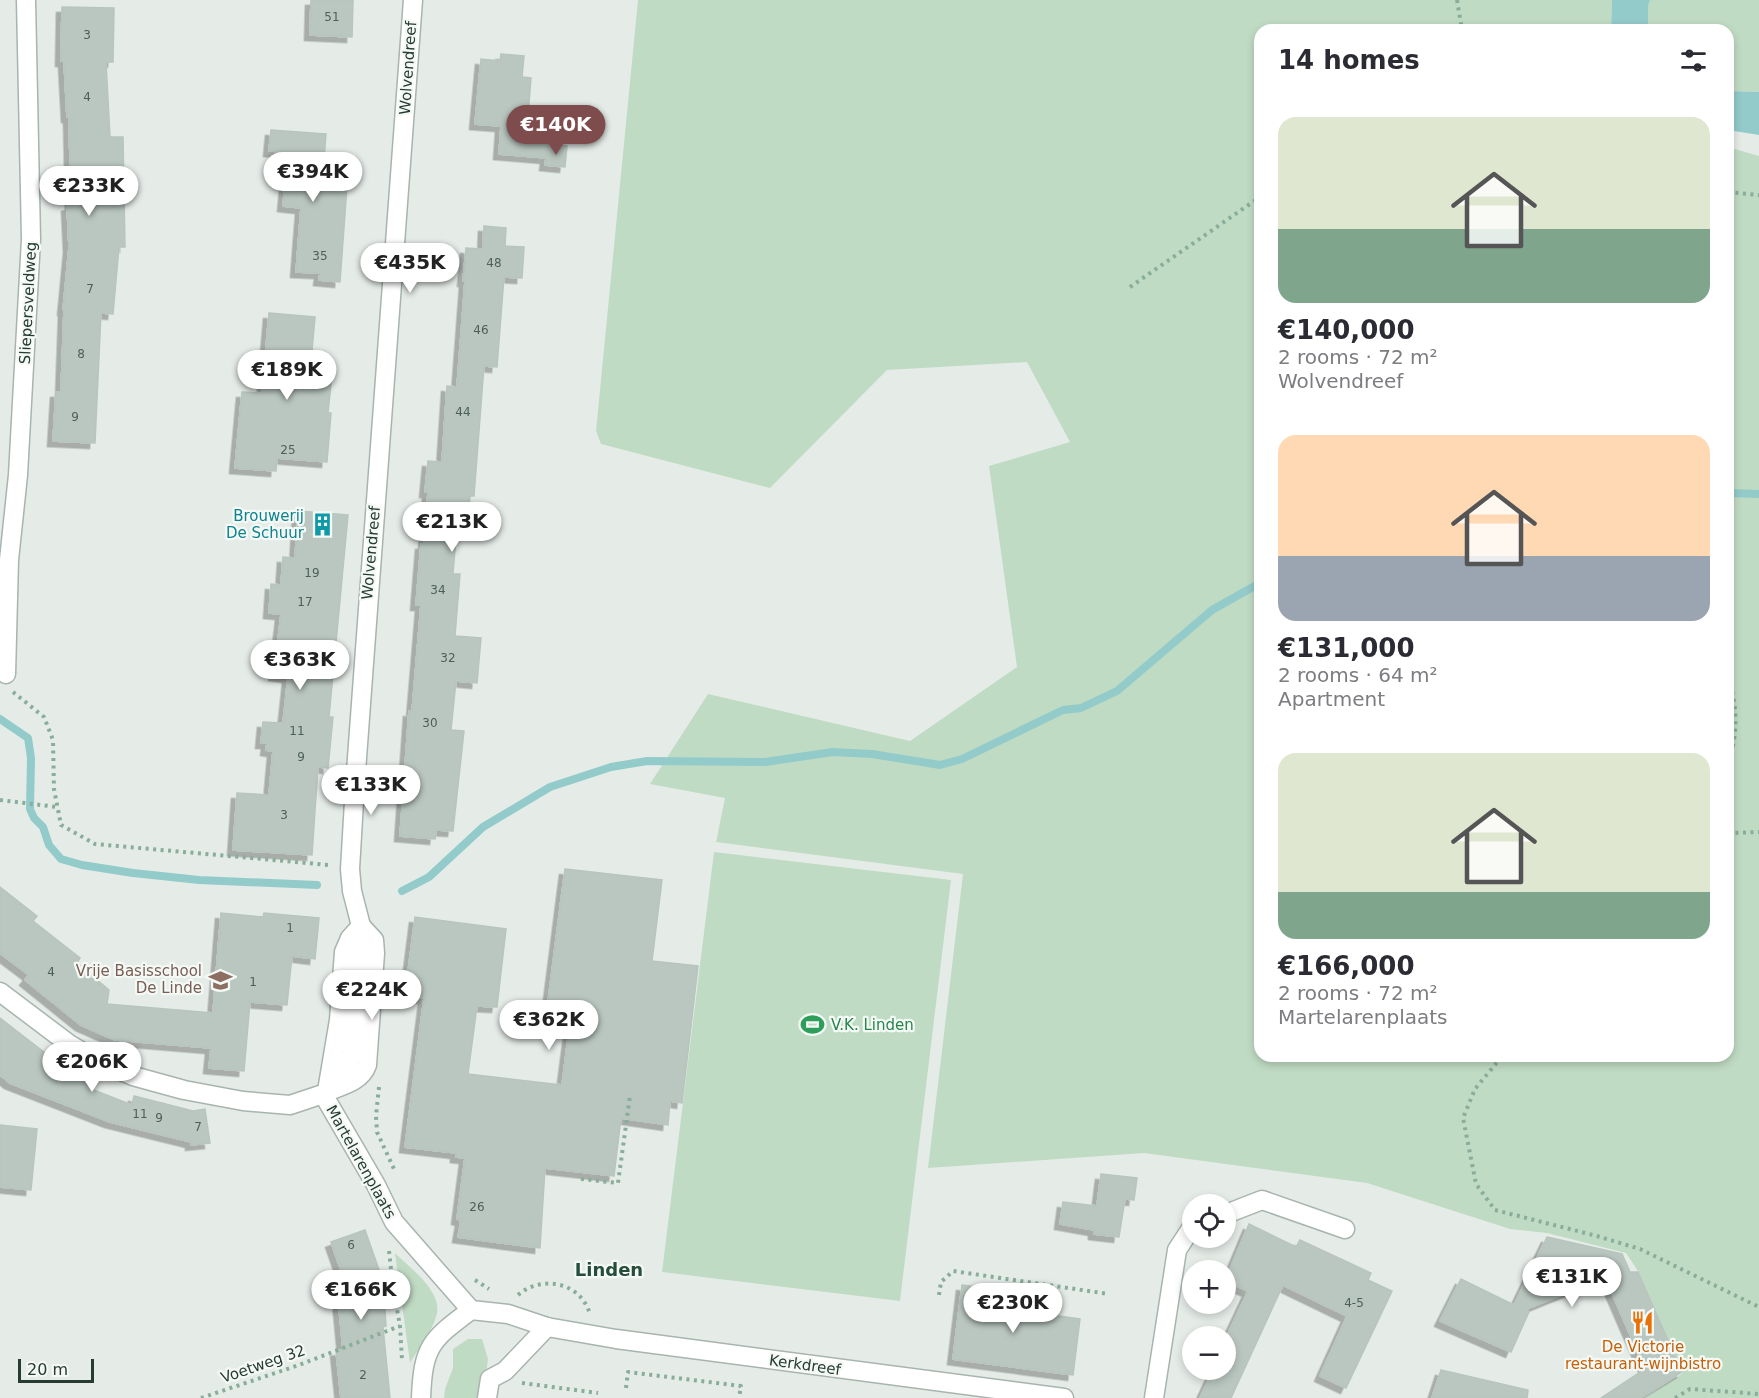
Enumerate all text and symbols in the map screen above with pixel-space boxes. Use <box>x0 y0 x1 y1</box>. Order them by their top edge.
house number: 51 <box>324 10 340 24</box>
street label: Wolvendreef <box>396 20 420 116</box>
house number: 3 <box>83 28 91 42</box>
icon: filters <box>1677 44 1710 77</box>
text: 14 homes <box>1278 45 1420 75</box>
house number: 4 <box>83 90 91 104</box>
pin: €140K <box>514 105 598 156</box>
text: €140K <box>520 112 592 136</box>
pin: €394K <box>271 152 355 203</box>
icon: home <box>1440 156 1548 264</box>
text: €394K <box>277 159 349 183</box>
pin: €233K <box>47 166 131 217</box>
text: €233K <box>53 173 125 197</box>
street label: Sliepersveldweg <box>16 241 40 365</box>
pin: €435K <box>368 243 452 294</box>
house number: 35 <box>312 249 328 263</box>
text: €435K <box>374 250 446 274</box>
house number: 48 <box>486 256 502 270</box>
house number: 7 <box>86 282 94 296</box>
text: €140,000 <box>1278 315 1415 345</box>
house number: 46 <box>473 323 489 337</box>
text: 2 rooms · 72 m² <box>1278 345 1438 369</box>
house number: 8 <box>77 347 85 361</box>
pin: €189K <box>245 350 329 401</box>
text: €189K <box>251 357 323 381</box>
text: Wolvendreef <box>1278 369 1403 393</box>
house number: 44 <box>455 405 471 419</box>
house number: 9 <box>71 410 79 424</box>
house number: 25 <box>280 443 296 457</box>
icon: home <box>1440 474 1548 582</box>
pin: €213K <box>410 502 494 553</box>
street label: Wolvendreef <box>358 505 384 601</box>
place label: Brouwerij De Schuur <box>226 507 305 542</box>
text: €213K <box>416 509 488 533</box>
building icon: Brouwerij De Schuur <box>309 512 335 538</box>
house number: 19 <box>304 566 320 580</box>
house number: 34 <box>430 583 446 597</box>
house number: 17 <box>297 595 313 609</box>
text: €131,000 <box>1278 633 1415 663</box>
pin: €363K <box>258 640 342 691</box>
text: €363K <box>264 647 336 671</box>
house number: 32 <box>440 651 456 665</box>
text: 2 rooms · 64 m² <box>1278 663 1438 687</box>
text: Apartment <box>1278 687 1385 711</box>
house number: 30 <box>422 716 438 730</box>
house number: 11 <box>289 724 305 738</box>
house number: 9 <box>297 750 305 764</box>
pin: €133K <box>329 765 413 816</box>
text: €133K <box>335 772 407 796</box>
icon: home <box>1440 792 1548 900</box>
house number: 3 <box>280 808 288 822</box>
house number: 1 <box>286 921 294 935</box>
text: €166,000 <box>1278 951 1415 981</box>
place label: Vrije Basisschool De Linde <box>76 962 202 997</box>
house number: 4 <box>47 965 55 979</box>
school or university icon: Vrije Basisschool De Linde <box>207 967 233 993</box>
pin: €224K <box>330 970 414 1021</box>
house number: 1 <box>249 975 257 989</box>
text: €224K <box>336 977 408 1001</box>
text: 2 rooms · 72 m² <box>1278 981 1438 1005</box>
pin: €362K <box>507 1000 591 1051</box>
text: Martelarenplaats <box>1278 1005 1447 1029</box>
text: €362K <box>513 1007 585 1031</box>
sports icon: V.K. Linden <box>800 1012 826 1038</box>
place label: V.K. Linden <box>831 1016 914 1034</box>
pin: €206K <box>50 1042 134 1093</box>
text: €206K <box>56 1049 128 1073</box>
street label: Martelarenplaats <box>322 1102 400 1222</box>
house number: 11 <box>132 1107 148 1121</box>
house number: 9 <box>155 1111 163 1125</box>
house number: 7 <box>194 1120 202 1134</box>
map controls <box>1182 1194 1236 1380</box>
button: locate <box>1182 1194 1236 1248</box>
house number: 26 <box>469 1200 485 1214</box>
house number: 6 <box>347 1238 355 1252</box>
pin: €131K <box>1530 1257 1614 1308</box>
district label: Linden <box>575 1259 643 1280</box>
button: + <box>1182 1260 1236 1314</box>
text: €131K <box>1536 1264 1608 1288</box>
pin: €166K <box>319 1270 403 1321</box>
text: €166K <box>325 1277 397 1301</box>
pin: €230K <box>971 1283 1055 1334</box>
text: €230K <box>977 1290 1049 1314</box>
house number: 4-5 <box>1344 1296 1364 1310</box>
restaurant icon: De Victorie restaurant-wijnbistro <box>1630 1310 1656 1336</box>
button: − <box>1182 1326 1236 1380</box>
place label: De Victorie restaurant-wijnbistro <box>1565 1338 1721 1373</box>
street label: Voetweg 32 <box>218 1341 308 1387</box>
street label: Kerkdreef <box>768 1351 843 1379</box>
scale bar <box>18 1356 94 1384</box>
text: 20 m <box>27 1360 68 1379</box>
house number: 2 <box>359 1368 367 1382</box>

